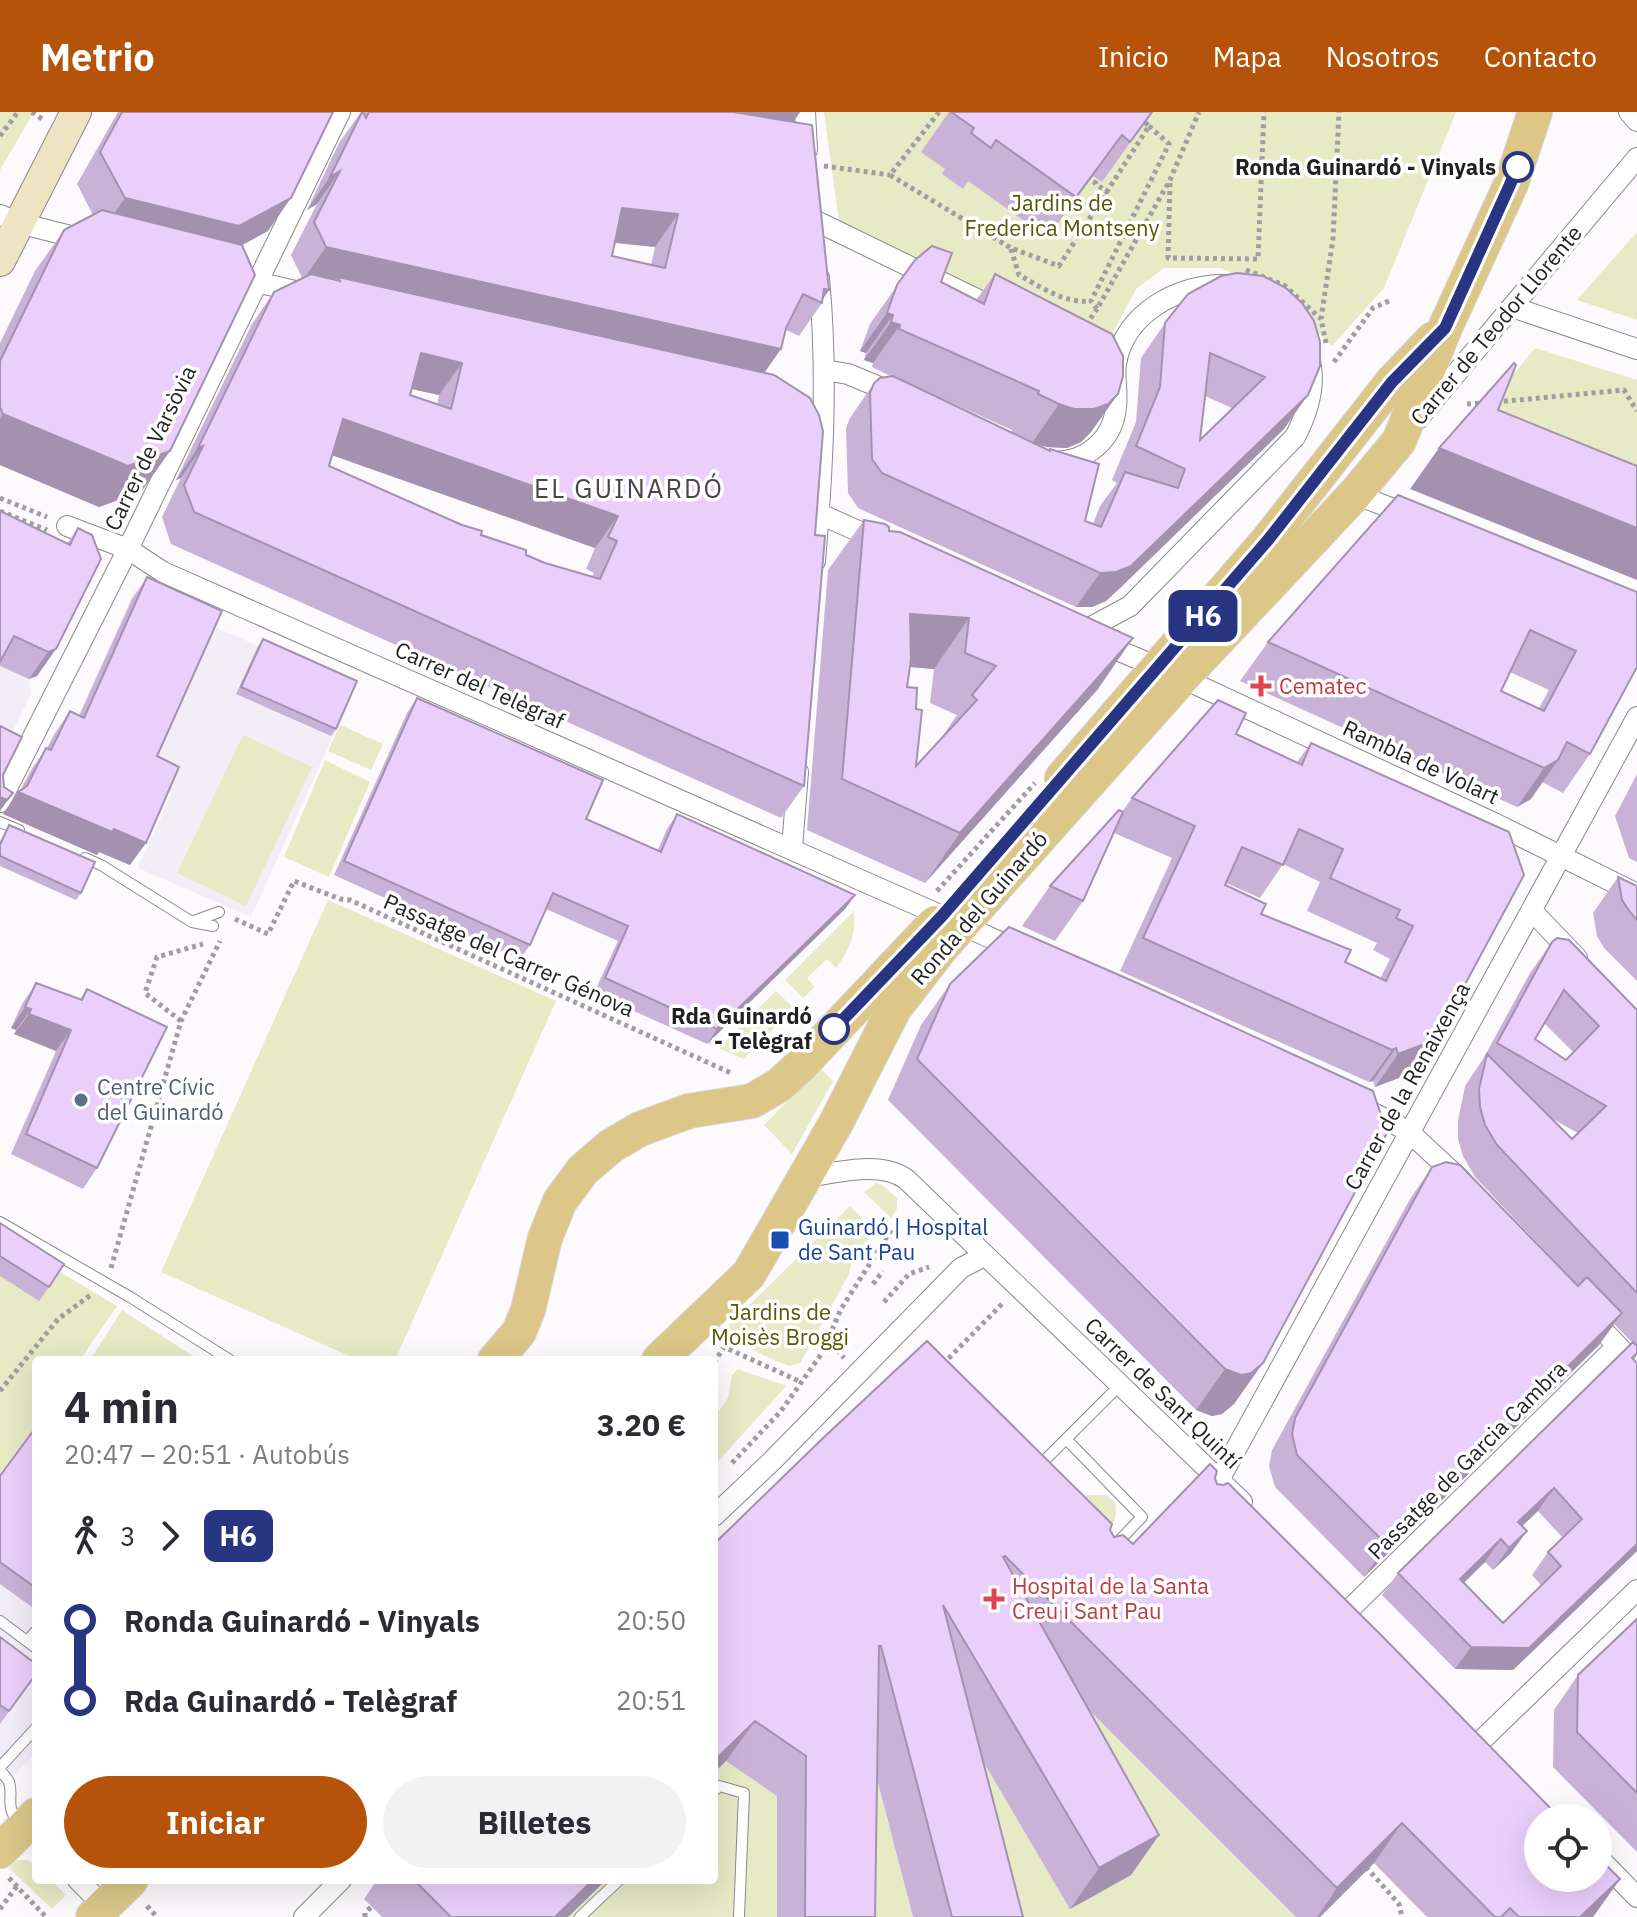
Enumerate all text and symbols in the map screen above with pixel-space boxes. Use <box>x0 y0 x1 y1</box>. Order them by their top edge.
text: Metrio <box>40 32 155 81</box>
text: Inicio <box>1098 38 1169 75</box>
text: Mapa <box>1213 38 1282 75</box>
text: Nosotros <box>1326 38 1440 75</box>
text: Contacto <box>1484 38 1597 75</box>
place label: Ronda Guinardó - Vinyals <box>1235 152 1496 181</box>
marker: Ronda Guinardó - Vinyals <box>1503 152 1533 182</box>
park label: Jardins de Frederica Montseny <box>965 188 1159 242</box>
street label: Carrer de Teodor Llorente <box>1403 219 1588 431</box>
street label: Carrer de Varsòvia <box>97 360 202 535</box>
district label: EL GUINARDÓ <box>534 471 724 505</box>
line badge: H6 <box>1167 590 1239 642</box>
text: H6 <box>1184 597 1222 634</box>
street label: Carrer del Telègraf <box>391 634 570 735</box>
place label: Cematec <box>1279 671 1366 700</box>
marker: Cematec <box>1250 675 1272 697</box>
street label: Rambla de Volart <box>1338 713 1504 810</box>
street label: Ronda del Guinardó <box>904 825 1053 991</box>
street label: Passatge del Carrer Génova <box>379 886 639 1023</box>
street label: Carrer de la Renaixença <box>1337 976 1476 1195</box>
place label: Rda Guinardó - Telègraf <box>671 1001 812 1055</box>
marker: Rda Guinardó - Telègraf <box>819 1014 849 1044</box>
place label: Centre Cívic del Guinardó <box>97 1072 224 1126</box>
marker: Centre Cívic del Guinardó <box>72 1091 90 1109</box>
place label: Guinardó | Hospital de Sant Pau <box>798 1212 988 1266</box>
marker: Guinardó | Hospital de Sant Pau <box>769 1229 791 1251</box>
park label: Jardins de Moisès Broggi <box>711 1297 849 1351</box>
street label: Carrer de Sant Quintí <box>1079 1311 1248 1475</box>
street label: Passatge de Garcia Cambra <box>1361 1354 1572 1565</box>
text: 4 min <box>64 1378 179 1435</box>
text: 3.20 € <box>597 1405 686 1444</box>
text: 20:47 – 20:51 · Autobús <box>64 1437 350 1471</box>
icon: walk <box>64 1514 108 1558</box>
icon: forward <box>148 1514 192 1558</box>
text: H6 <box>220 1517 257 1554</box>
text: 3 <box>120 1519 136 1553</box>
place label: Hospital de la Santa Creu i Sant Pau <box>1012 1571 1209 1625</box>
marker: Hospital de la Santa Creu i Sant Pau <box>983 1588 1005 1610</box>
text: Ronda Guinardó - Vinyals <box>124 1601 480 1640</box>
text: 20:50 <box>616 1603 686 1637</box>
text: Rda Guinardó - Telègraf <box>124 1681 457 1720</box>
text: 20:51 <box>616 1683 686 1717</box>
button: Iniciar <box>64 1776 367 1868</box>
button: Billetes <box>383 1776 686 1868</box>
map controls <box>1524 1804 1612 1892</box>
button: locate <box>1524 1804 1612 1892</box>

